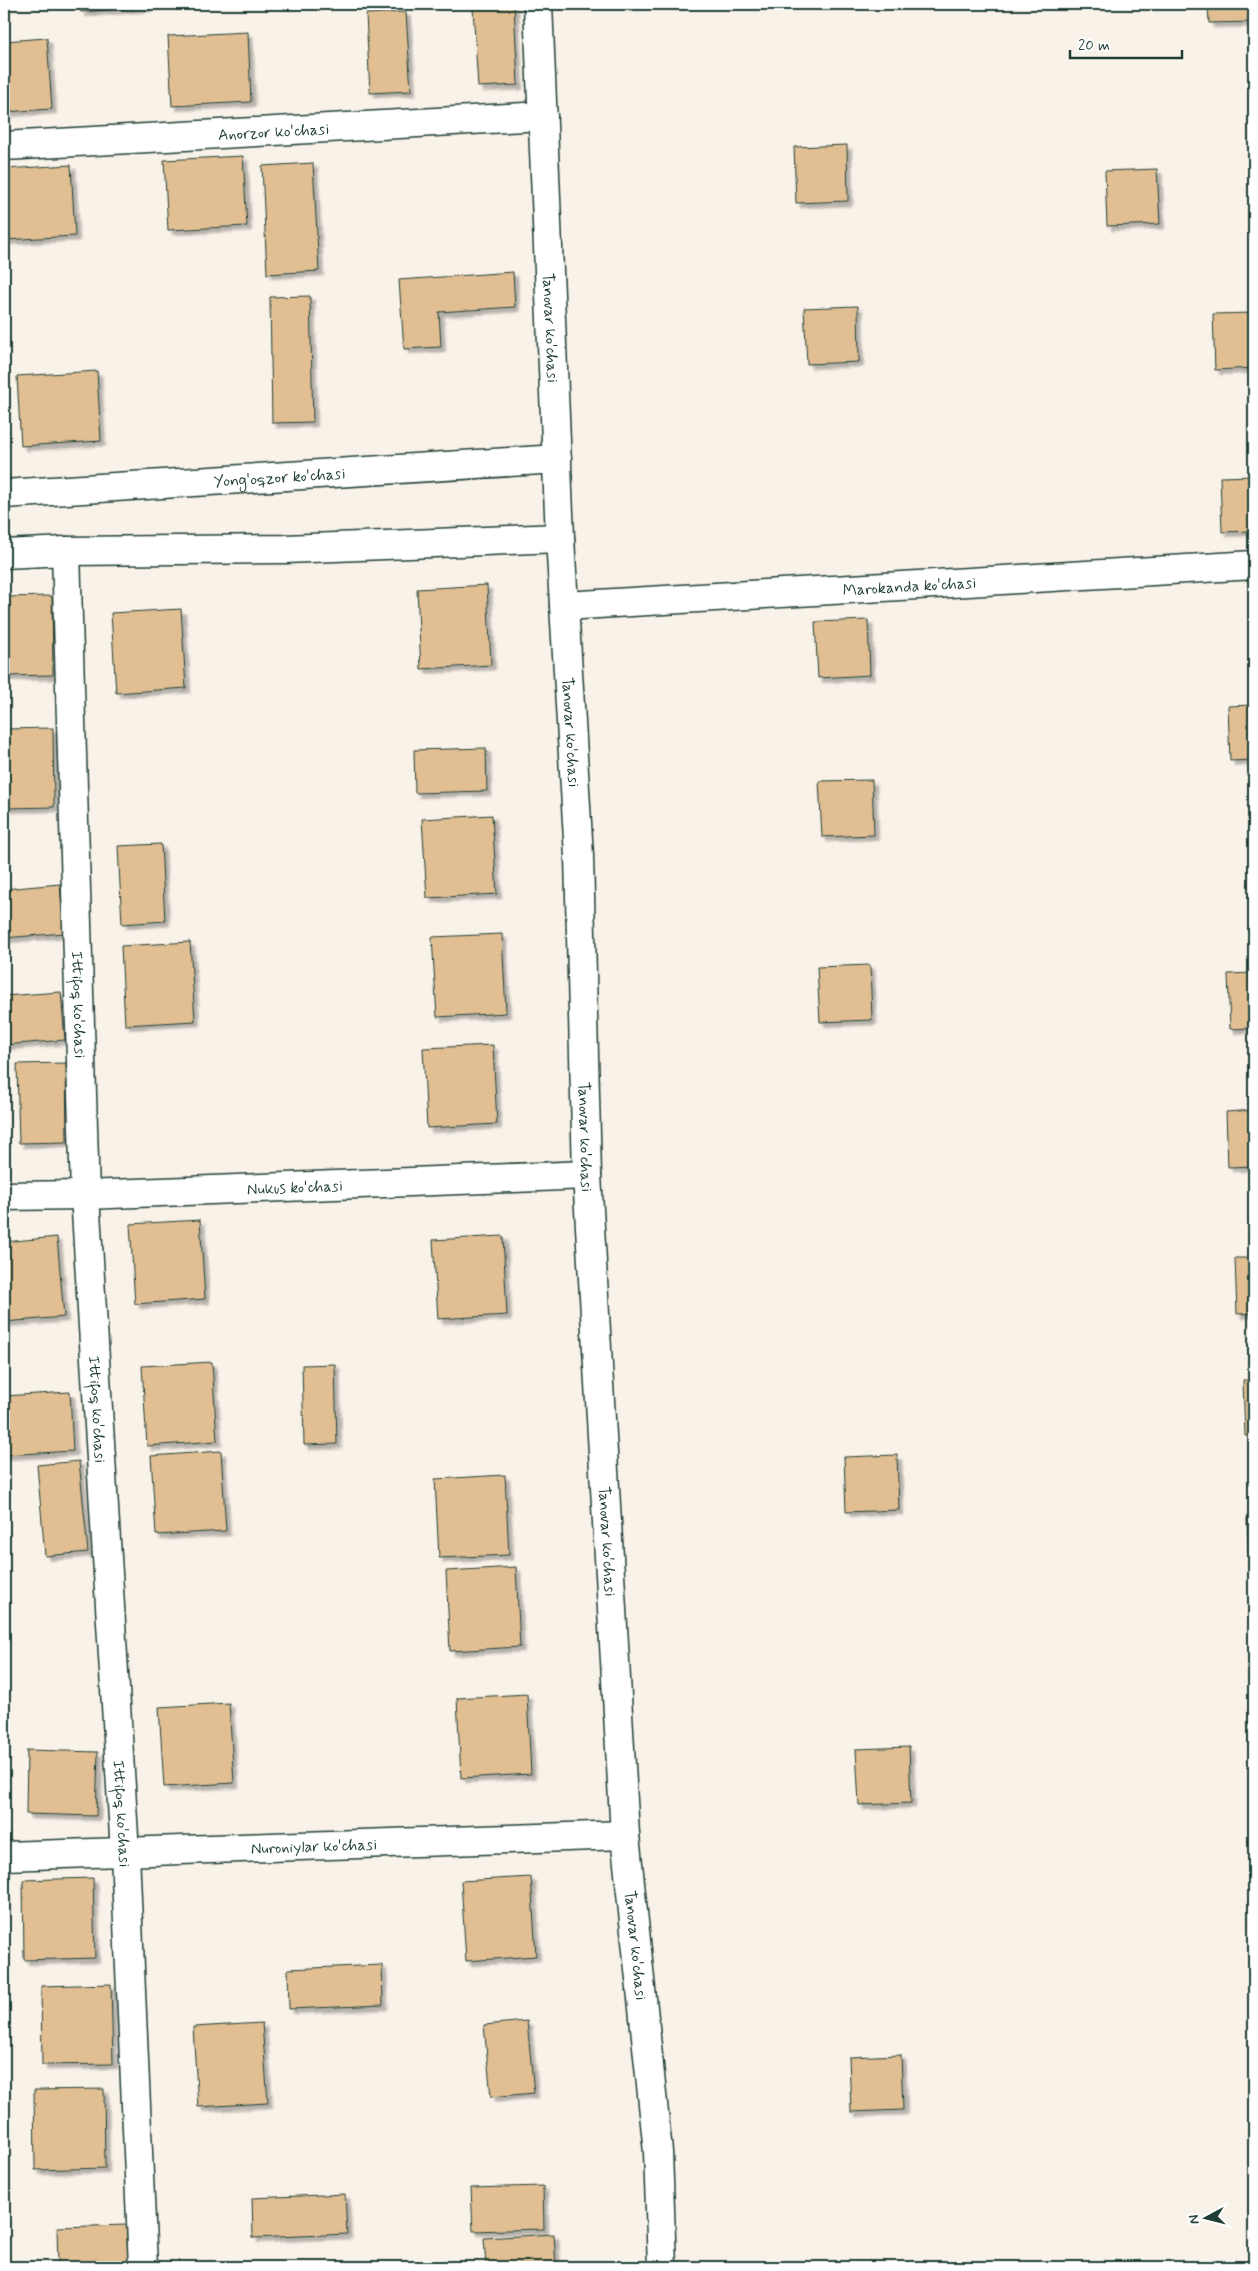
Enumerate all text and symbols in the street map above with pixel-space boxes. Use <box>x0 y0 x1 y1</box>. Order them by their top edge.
scale bar <box>1070 28 1183 60</box>
text: 20 m <box>1078 36 1110 56</box>
street label: Anorzor ko'chasi <box>217 119 330 146</box>
street label: Tanovar ko'chasi <box>537 272 563 383</box>
street label: Yong'oqzor ko'chasi <box>213 463 346 493</box>
street label: Marokanda ko'chasi <box>842 573 977 601</box>
street label: Tanovar ko'chasi <box>556 677 584 788</box>
street label: Ittifoq ko'chasi <box>65 951 90 1059</box>
street label: Tanovar ko'chasi <box>573 1082 597 1193</box>
street label: Nukus ko'chasi <box>246 1176 343 1201</box>
street label: Ittifoq ko'chasi <box>83 1355 110 1464</box>
street label: Tanovar ko'chasi <box>593 1486 620 1597</box>
street label: Ittifoq ko'chasi <box>107 1759 135 1868</box>
street label: Nuroniylar ko'chasi <box>250 1834 377 1860</box>
street label: Tanovar ko'chasi <box>619 1889 651 2001</box>
north arrow <box>1180 2194 1230 2244</box>
text: N <box>1185 2214 1204 2225</box>

